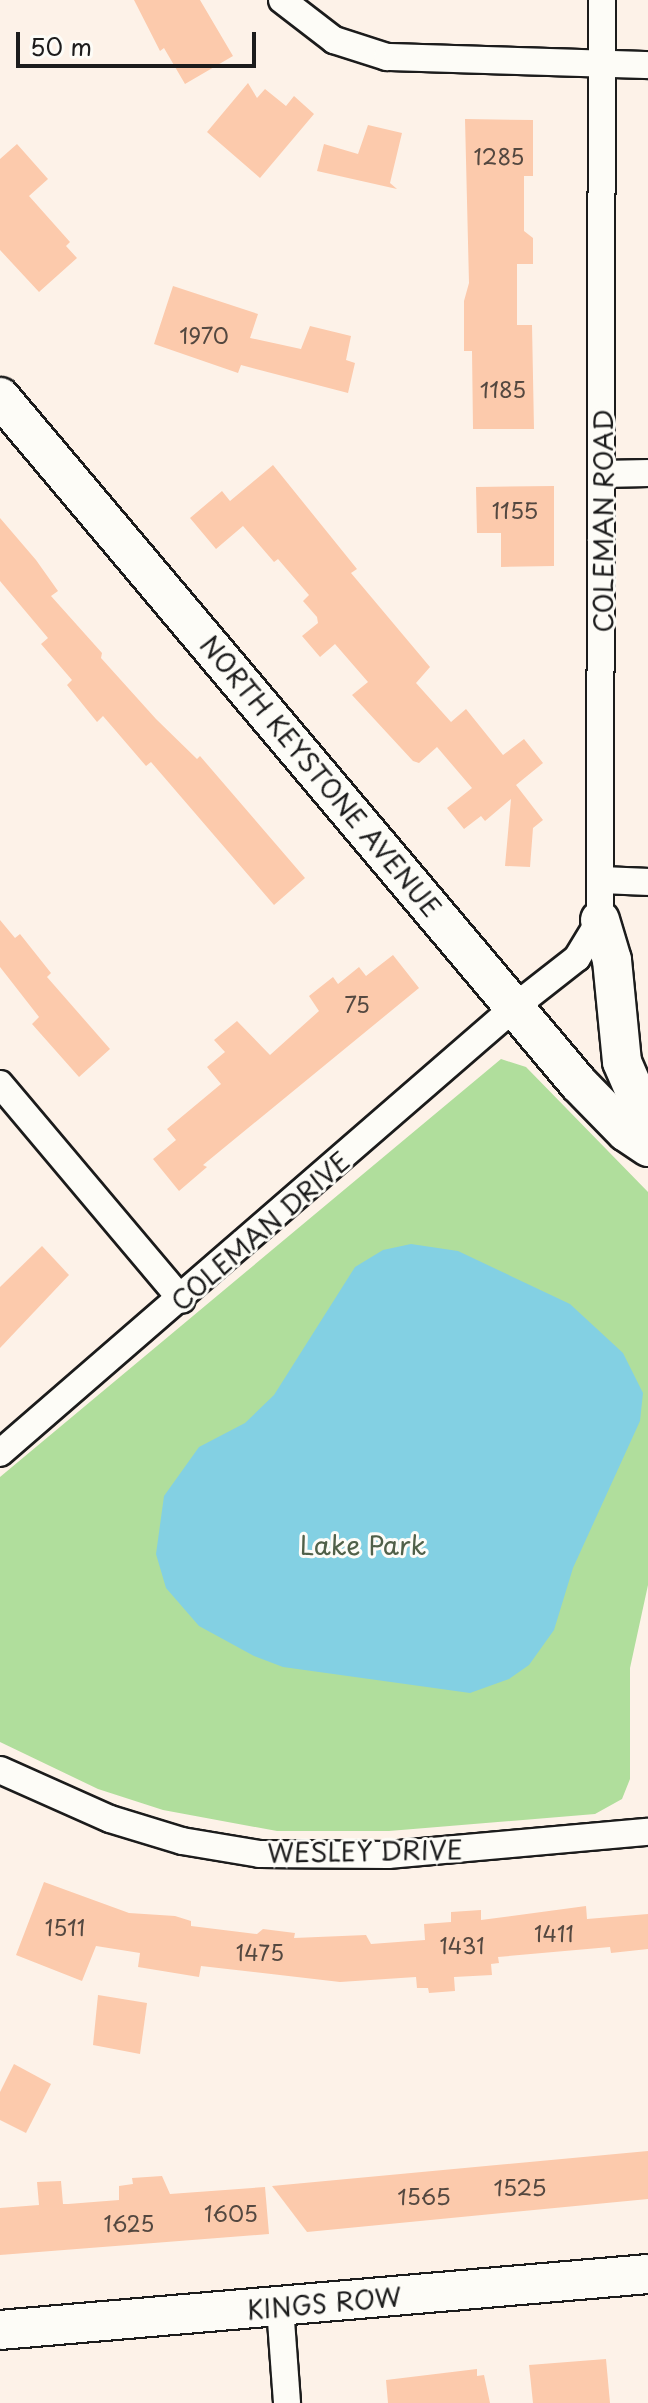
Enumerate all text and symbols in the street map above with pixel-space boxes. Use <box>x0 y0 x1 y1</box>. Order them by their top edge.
scale bar <box>20 16 260 66</box>
text: 50 m <box>30 28 92 64</box>
house number: 1285 <box>474 143 524 169</box>
house number: 1970 <box>179 322 229 348</box>
house number: 1185 <box>480 376 526 402</box>
street label: COLEMAN ROAD <box>587 410 619 632</box>
house number: 1155 <box>492 497 538 523</box>
street label: NORTH KEYSTONE AVENUE <box>193 628 449 924</box>
house number: 75 <box>344 991 370 1017</box>
street label: COLEMAN DRIVE <box>166 1146 354 1316</box>
park label: Lake Park <box>300 1529 426 1561</box>
street label: WESLEY DRIVE <box>266 1834 464 1868</box>
house number: 1511 <box>45 1914 85 1940</box>
house number: 1411 <box>534 1920 574 1946</box>
house number: 1431 <box>439 1932 485 1958</box>
house number: 1475 <box>236 1939 284 1965</box>
house number: 1525 <box>493 2174 547 2200</box>
house number: 1565 <box>397 2183 451 2209</box>
house number: 1605 <box>204 2200 258 2226</box>
house number: 1625 <box>104 2210 154 2236</box>
street label: KINGS ROW <box>244 2281 404 2325</box>

